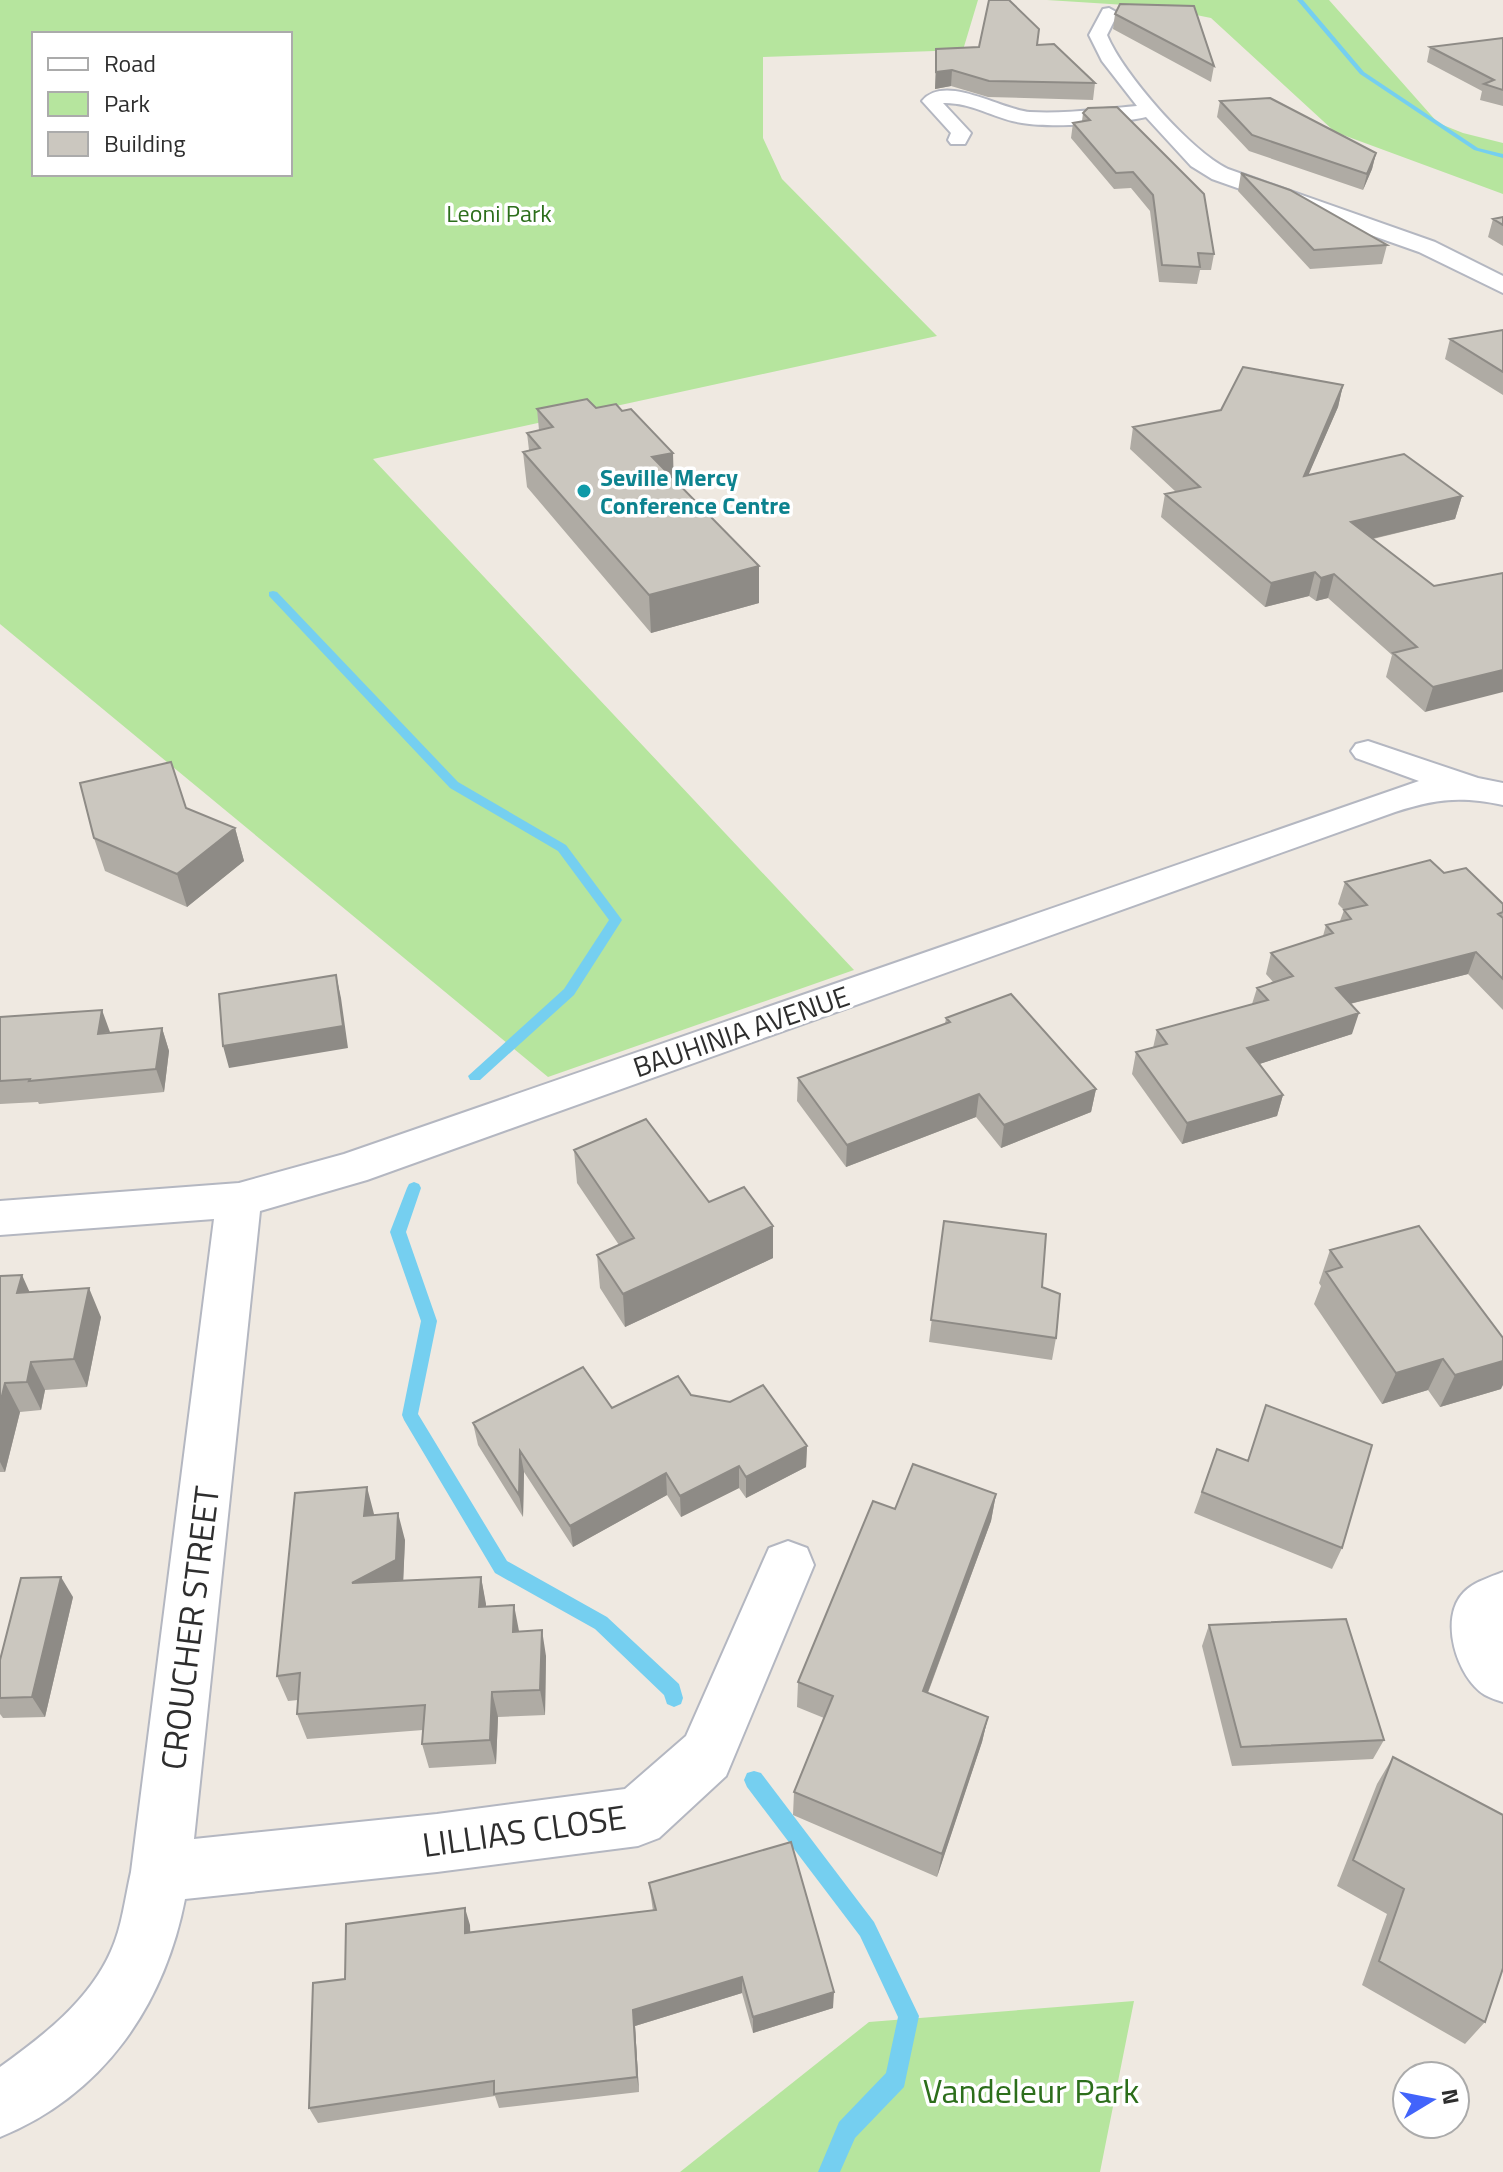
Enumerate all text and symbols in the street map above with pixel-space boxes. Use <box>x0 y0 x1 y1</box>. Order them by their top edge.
legend <box>32 32 292 176</box>
text: Road <box>104 45 156 81</box>
text: Park <box>104 85 150 121</box>
text: Building <box>104 125 186 161</box>
park label: Leoni Park <box>446 195 552 231</box>
place label: Seville Mercy Conference Centre <box>600 459 790 523</box>
marker: Seville Mercy Conference Centre <box>575 482 593 500</box>
street label: BAUHINIA AVENUE <box>627 974 855 1088</box>
street label: CROUCHER STREET <box>146 1483 232 1773</box>
street label: LILLIAS CLOSE <box>419 1790 629 1870</box>
north arrow <box>1391 2060 1471 2140</box>
park label: Vandeleur Park <box>923 2064 1139 2116</box>
text: N <box>1433 2086 1469 2107</box>

